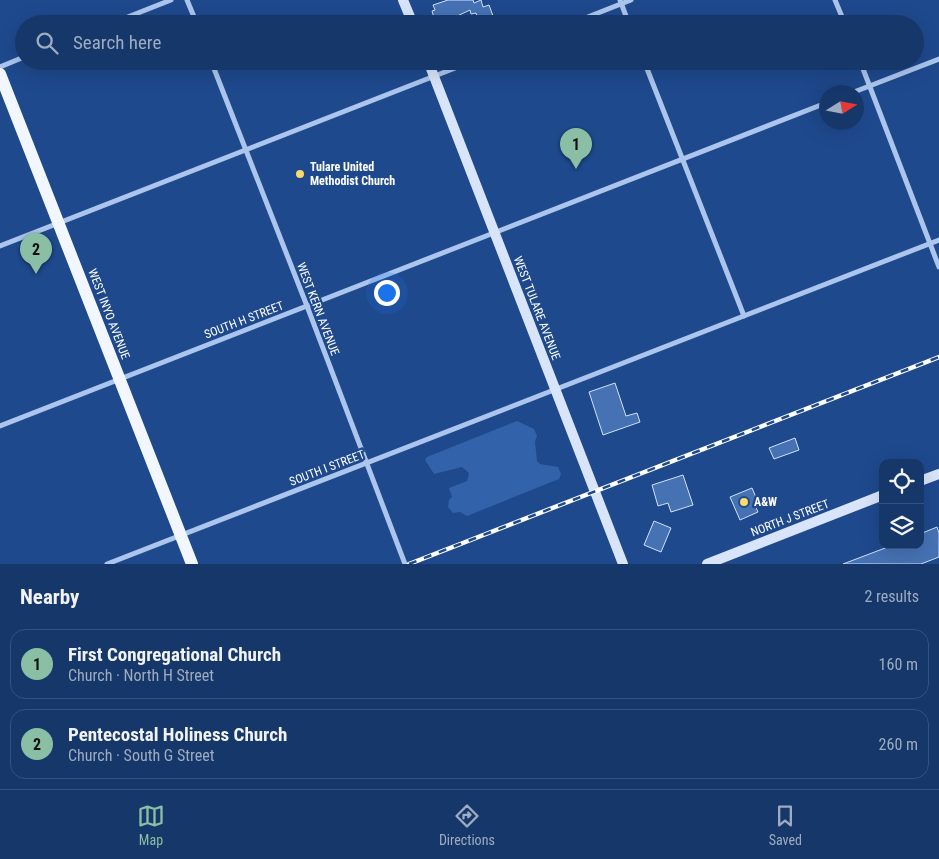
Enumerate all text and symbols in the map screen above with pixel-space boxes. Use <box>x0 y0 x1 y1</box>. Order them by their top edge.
search box <box>15 15 924 70</box>
icon: search <box>33 29 61 57</box>
text: Search here <box>73 31 161 54</box>
north arrow <box>819 85 864 130</box>
pin: 1 <box>560 128 592 169</box>
place label: Tulare United Methodist Church <box>310 160 395 188</box>
marker: Tulare United Methodist Church <box>294 168 306 180</box>
pin: 2 <box>20 233 52 274</box>
street label: WEST TULARE AVENUE <box>511 254 563 362</box>
street label: WEST KERN AVENUE <box>294 261 342 357</box>
street label: WEST INYO AVENUE <box>85 267 133 361</box>
your location <box>374 280 400 306</box>
street label: SOUTH H STREET <box>202 298 286 342</box>
street label: SOUTH I STREET <box>287 447 367 489</box>
map controls <box>879 459 924 549</box>
button: locate <box>879 459 924 504</box>
place label: A&W <box>754 495 777 509</box>
marker: A&W <box>738 496 750 508</box>
street label: NORTH J STREET <box>749 497 831 539</box>
button: layers <box>879 504 924 549</box>
text: Nearby <box>20 585 79 609</box>
text: 2 results <box>864 587 919 606</box>
text: First Congregational Church <box>68 643 281 666</box>
text: 1 <box>33 655 41 674</box>
text: 160 m <box>879 655 918 674</box>
text: Church · North H Street <box>68 666 214 685</box>
text: Pentecostal Holiness Church <box>68 723 287 746</box>
text: 2 <box>33 735 41 754</box>
text: 260 m <box>879 735 918 754</box>
text: Church · South G Street <box>68 746 214 765</box>
tab: Map <box>137 802 165 848</box>
tab: Directions <box>439 802 495 848</box>
tab: Saved <box>769 802 802 848</box>

